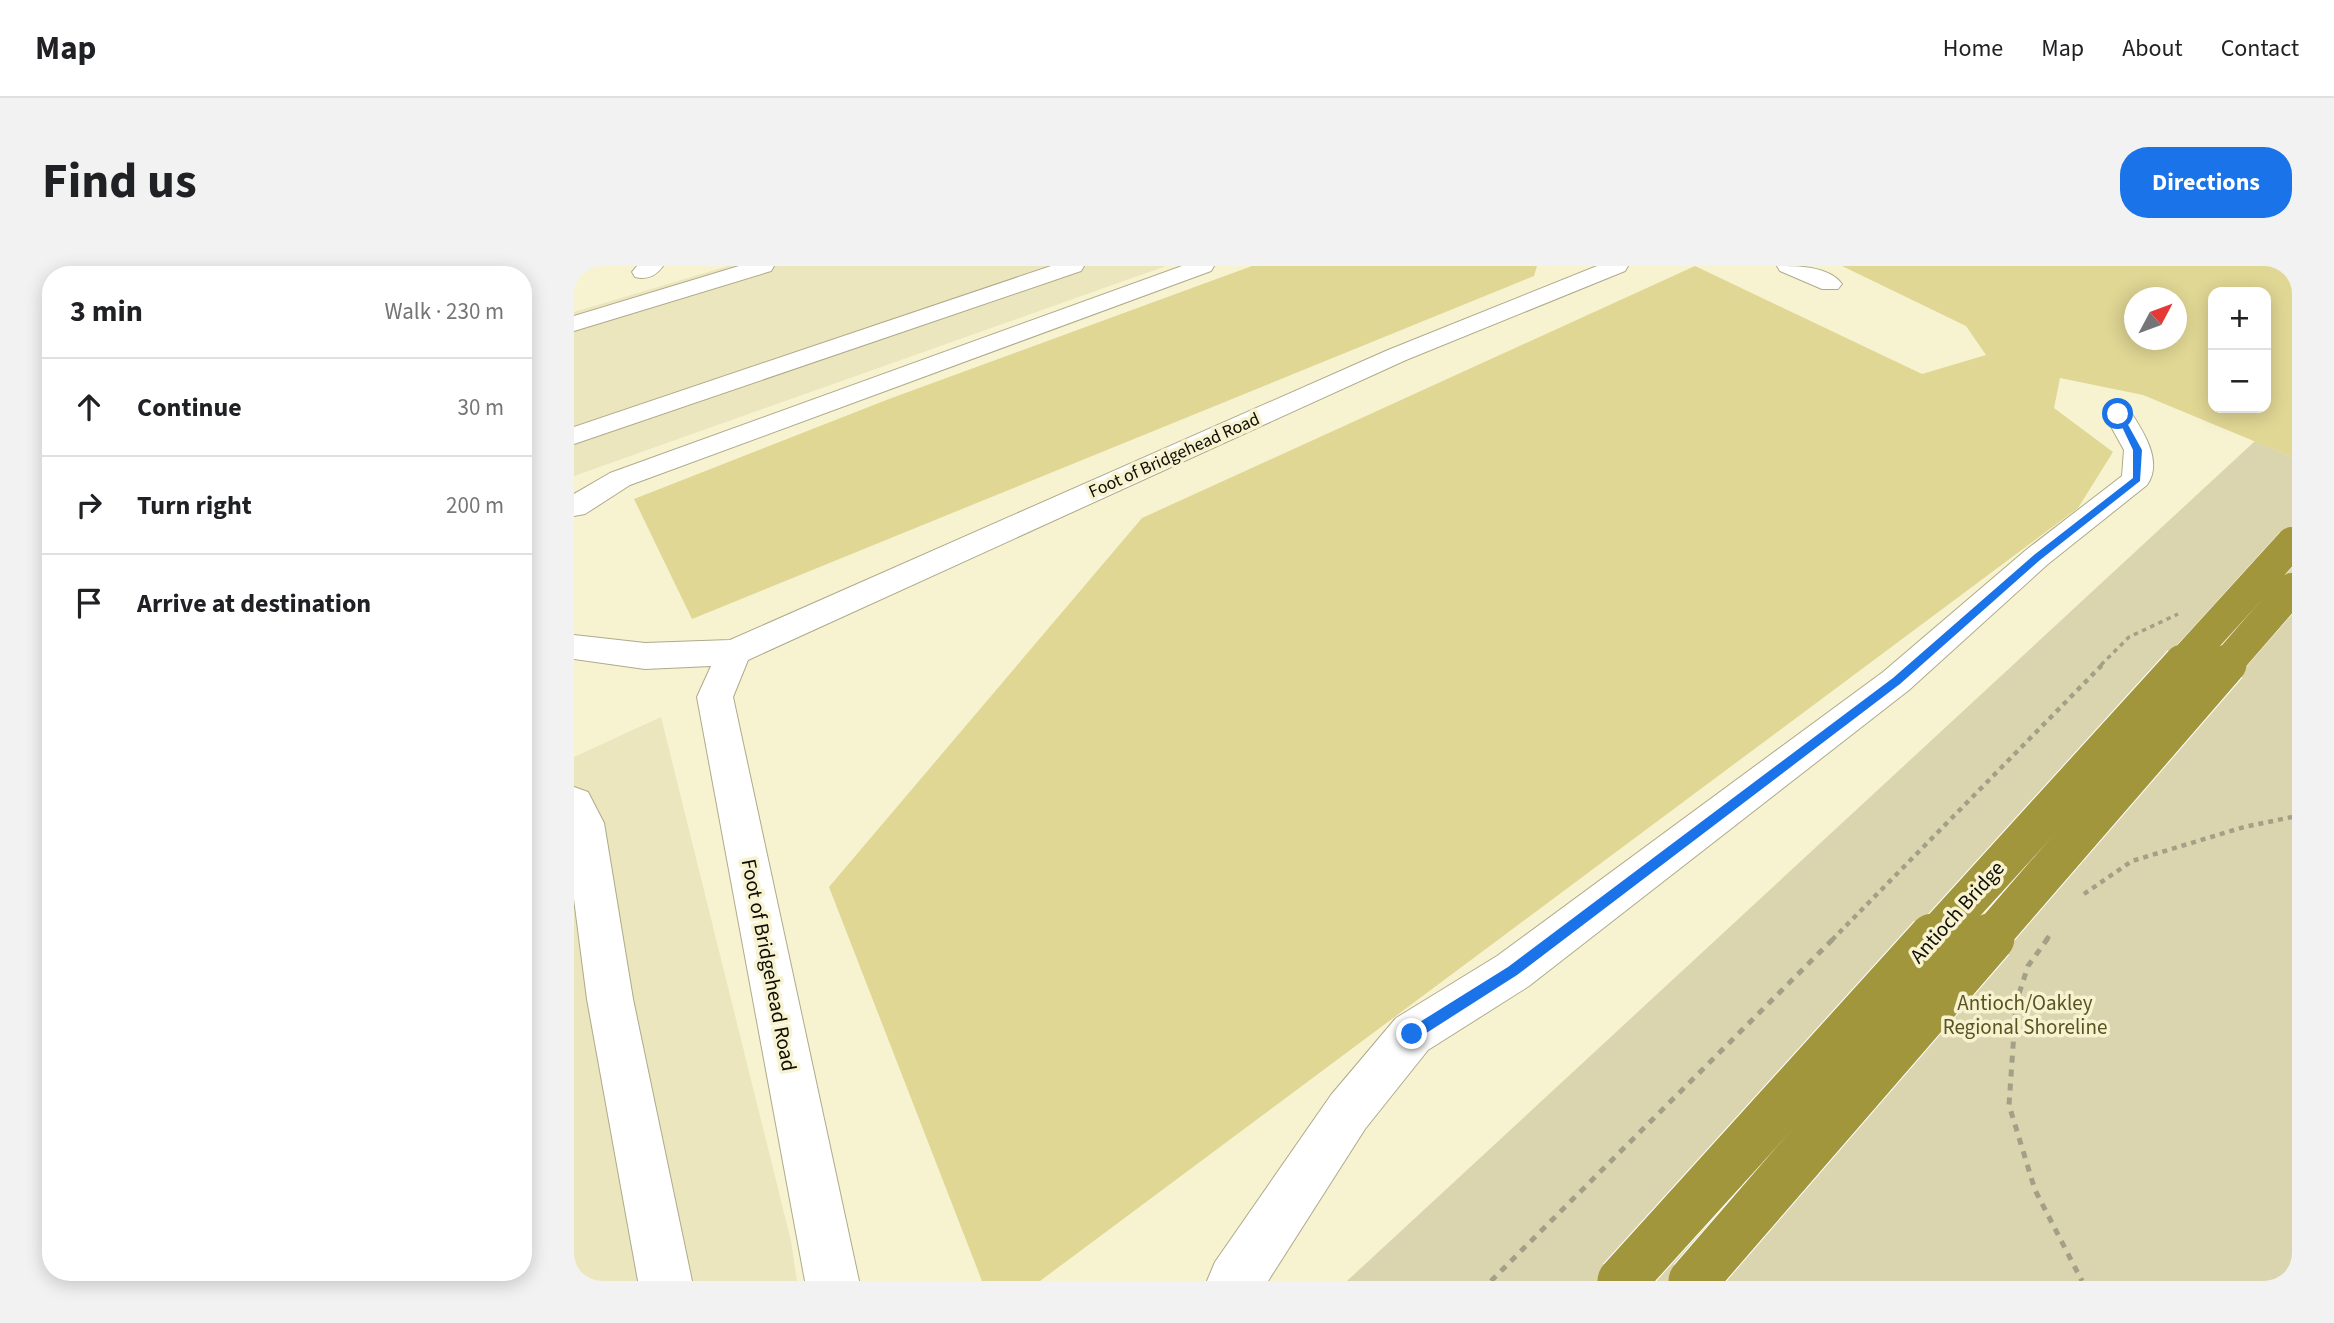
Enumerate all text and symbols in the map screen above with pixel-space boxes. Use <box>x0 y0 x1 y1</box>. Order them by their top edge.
text: Map <box>35 25 96 72</box>
text: Home <box>1943 31 2003 66</box>
text: Map <box>2041 31 2084 66</box>
text: About <box>2122 31 2183 66</box>
text: Contact <box>2221 31 2299 66</box>
text: Find us <box>42 147 197 217</box>
button: Directions <box>2120 147 2292 218</box>
north arrow <box>2124 287 2187 350</box>
map controls <box>2208 287 2271 413</box>
button: + <box>2208 287 2271 350</box>
text: 3 min <box>70 290 143 333</box>
text: Walk · 230 m <box>385 295 504 328</box>
button: − <box>2208 350 2271 413</box>
icon: ahead <box>70 388 108 426</box>
text: Continue <box>137 389 242 426</box>
text: 30 m <box>457 391 504 424</box>
route start <box>2102 398 2133 429</box>
street label: Foot of Bridgehead Road <box>1085 406 1264 504</box>
icon: right <box>70 486 108 524</box>
text: Turn right <box>137 487 252 524</box>
text: 200 m <box>446 489 504 522</box>
icon: arrive <box>70 584 108 622</box>
text: Arrive at destination <box>137 585 371 622</box>
street label: Antioch Bridge <box>1903 854 2011 970</box>
street label: Foot of Bridgehead Road <box>734 856 804 1074</box>
park label: Antioch/Oakley Regional Shoreline <box>1943 988 2107 1042</box>
route end <box>1396 1018 1427 1049</box>

